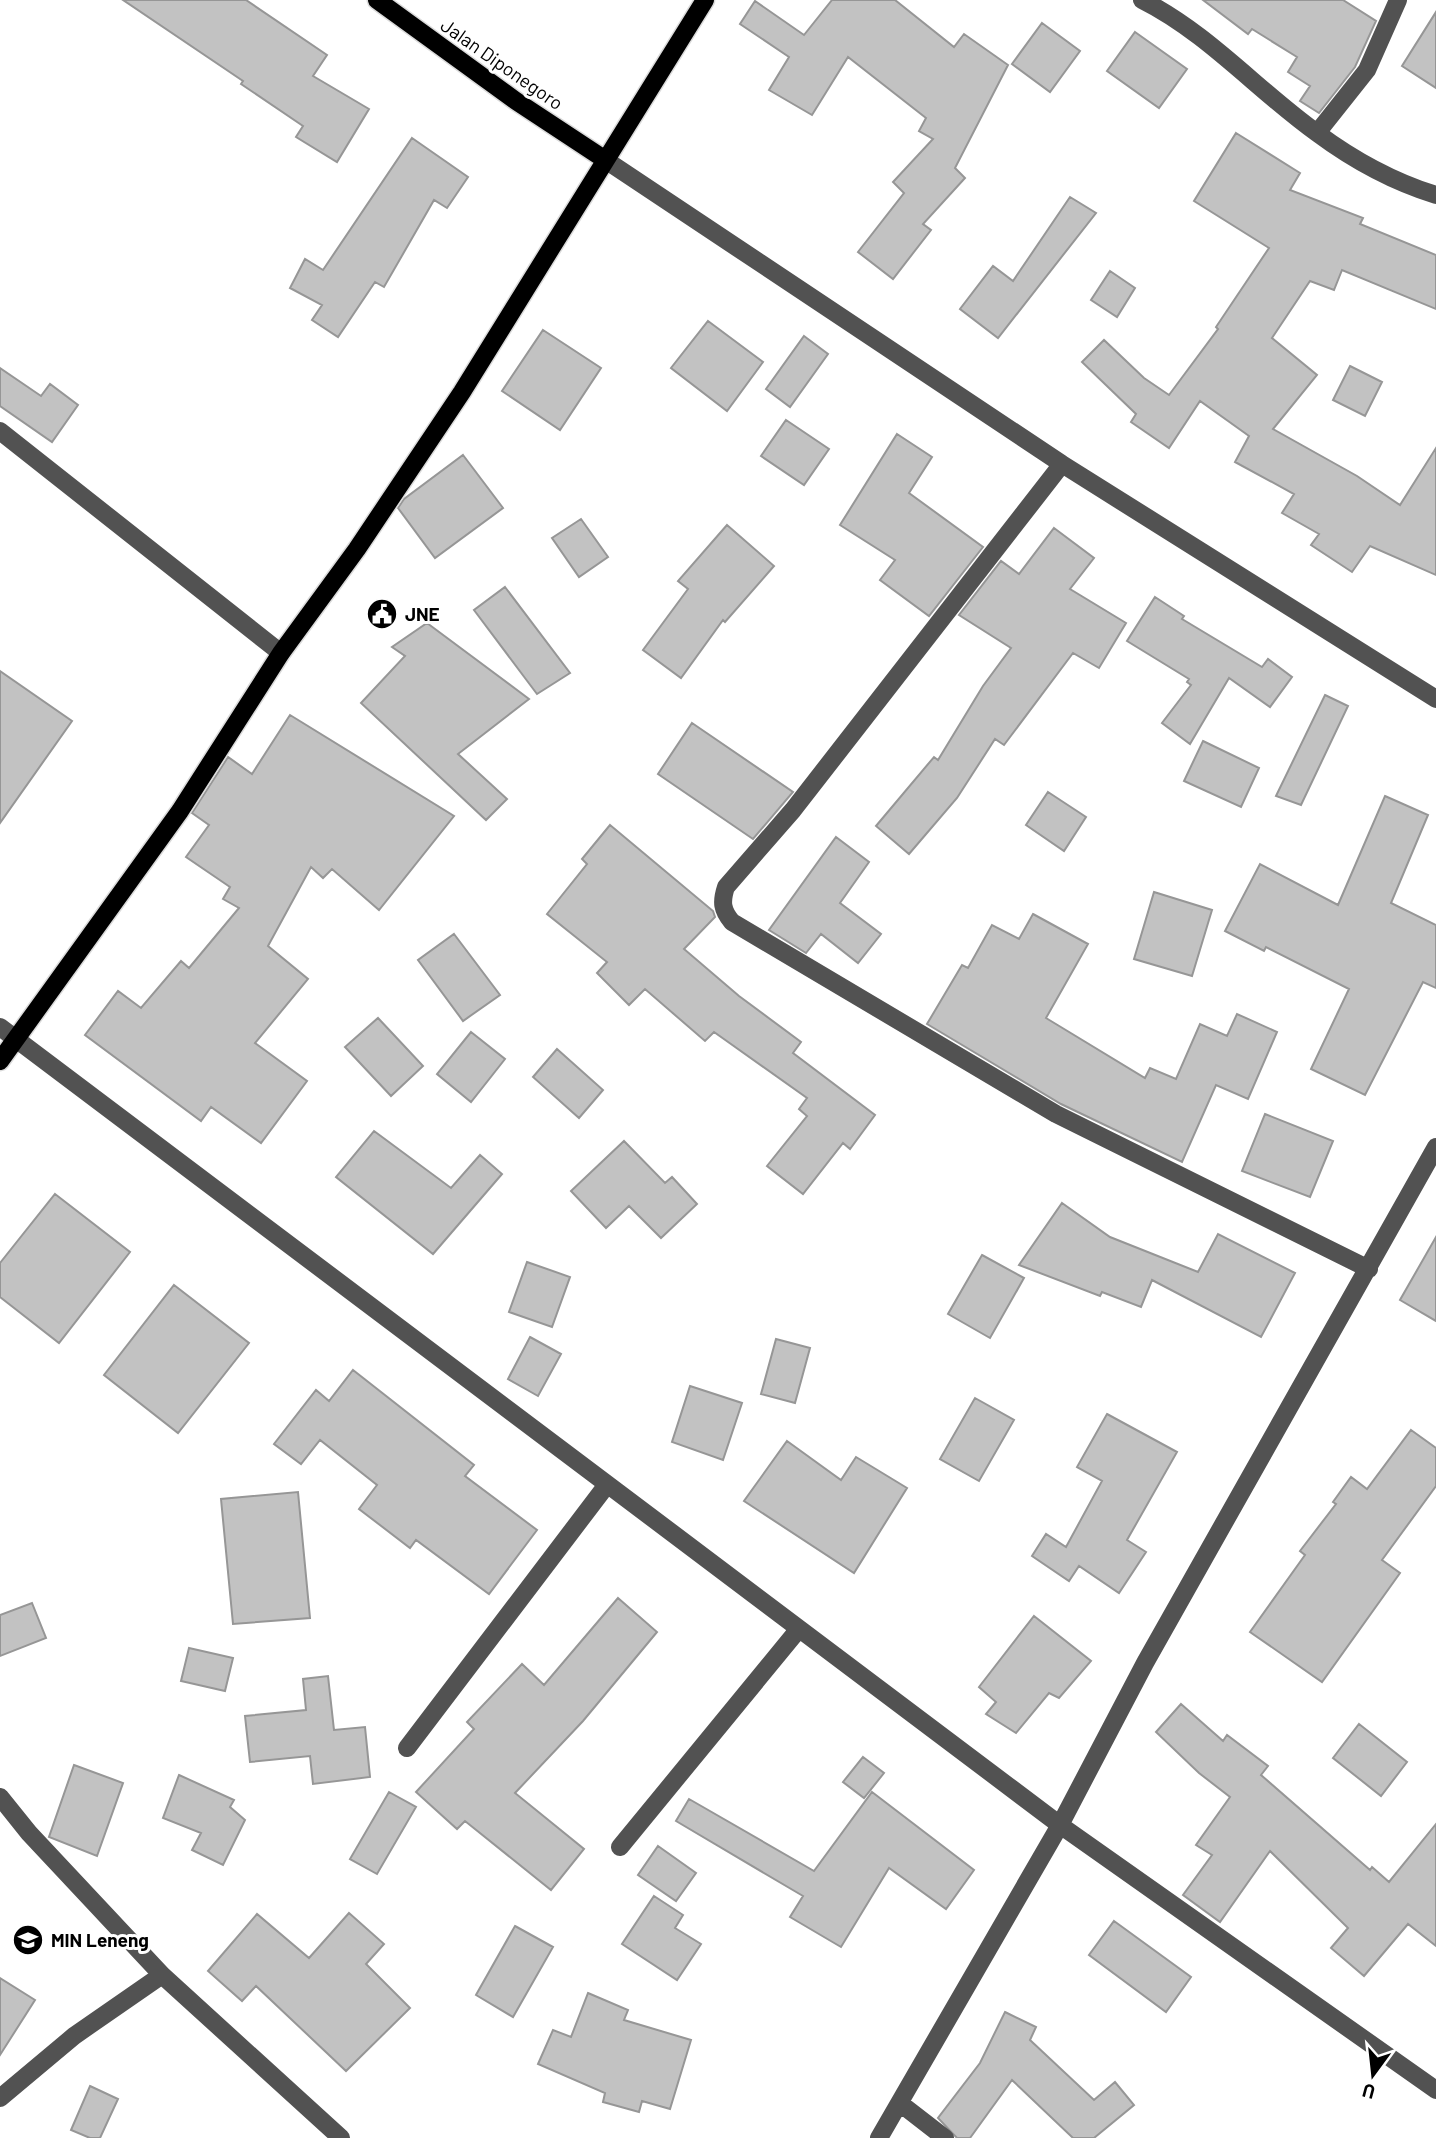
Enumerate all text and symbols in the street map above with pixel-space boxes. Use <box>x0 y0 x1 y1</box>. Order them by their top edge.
street label: Jalan Diponegoro <box>437 13 568 114</box>
public building icon: JNE <box>365 597 399 631</box>
place label: JNE <box>405 602 440 625</box>
school or university icon: MIN Leneng <box>11 1923 45 1957</box>
place label: MIN Leneng <box>51 1928 149 1951</box>
north arrow <box>1338 2040 1408 2110</box>
text: U <box>1360 2079 1377 2105</box>

